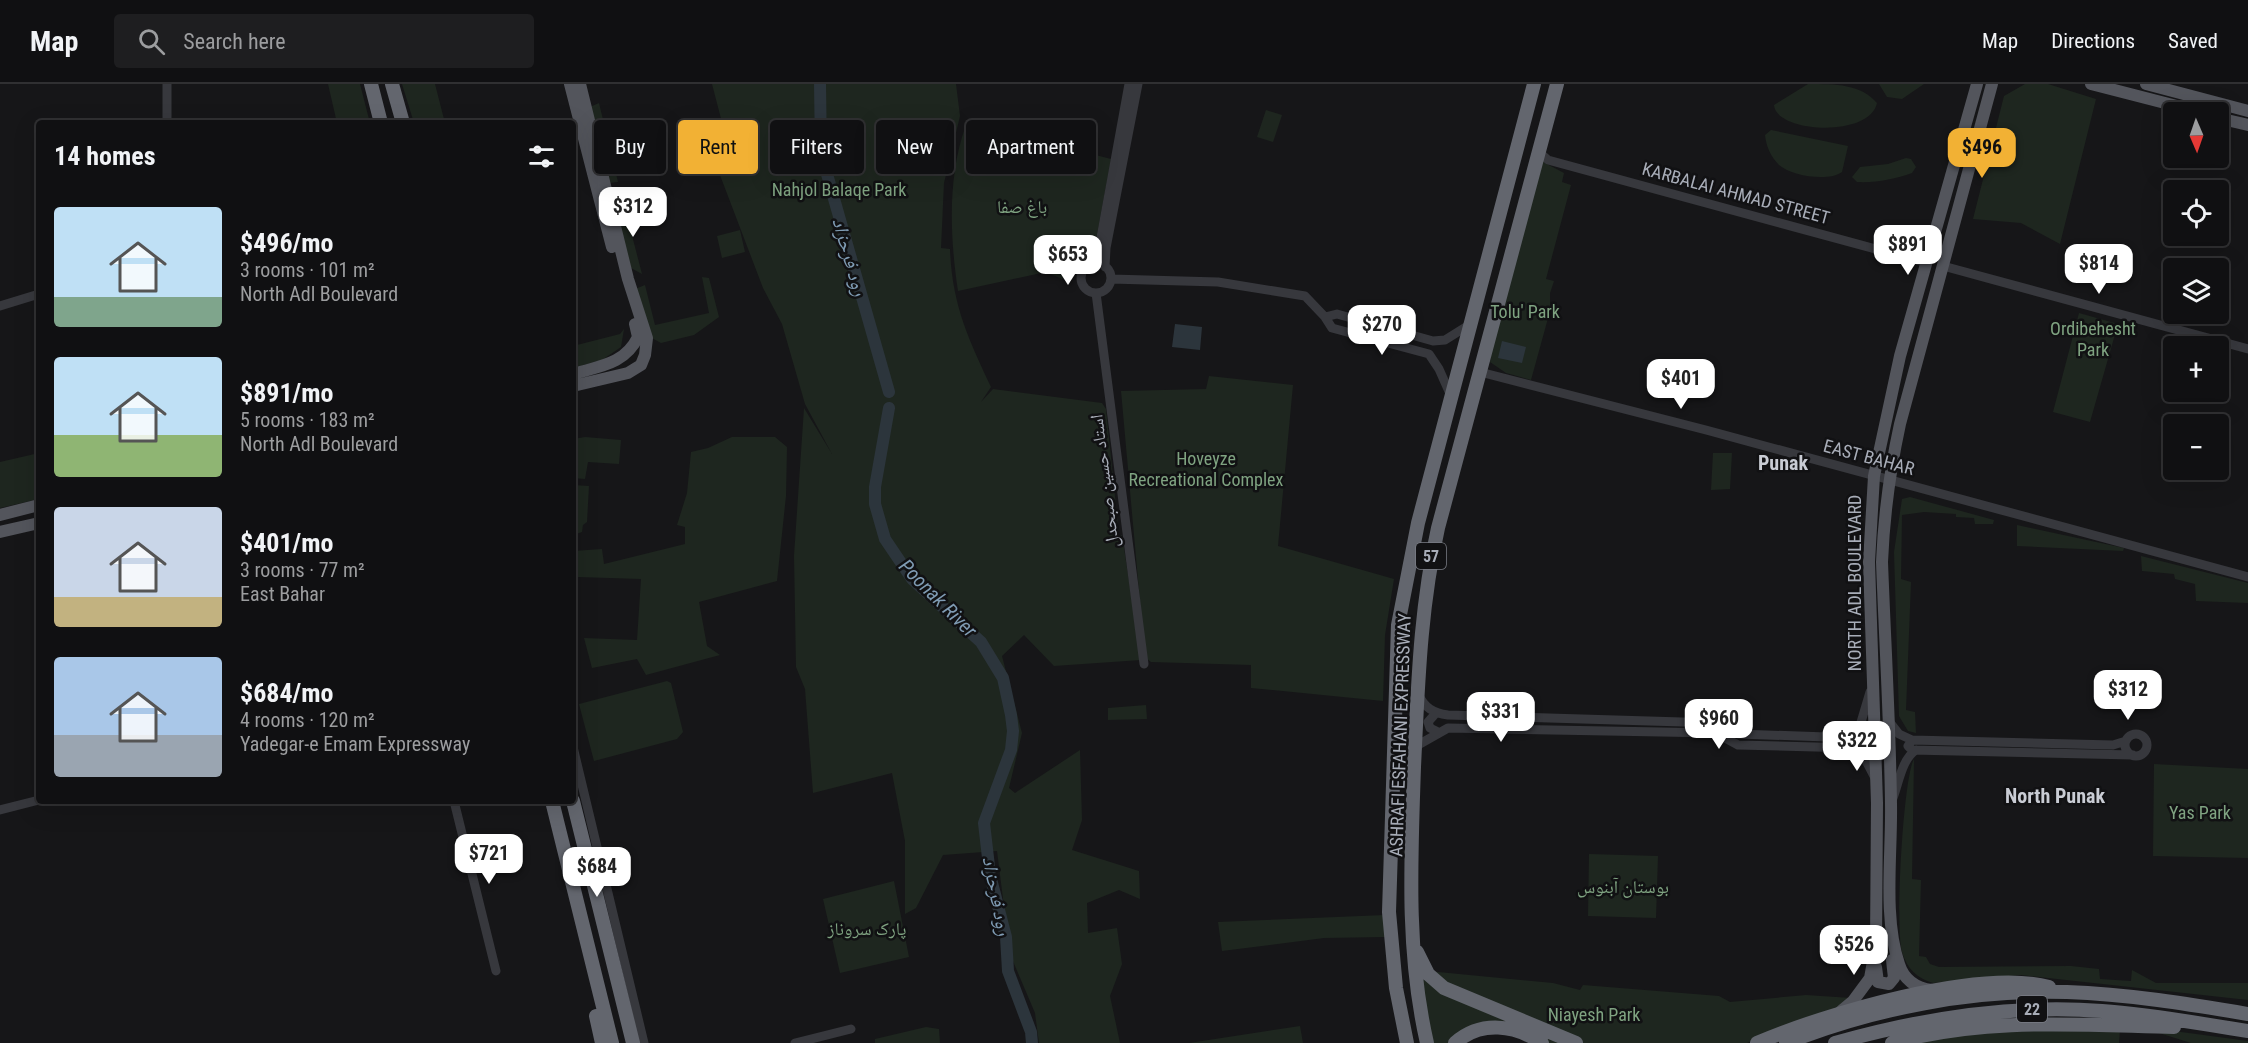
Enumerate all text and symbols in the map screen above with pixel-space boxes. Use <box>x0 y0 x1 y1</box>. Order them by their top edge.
search box <box>114 14 534 68</box>
text: Map <box>30 25 78 58</box>
icon: search <box>135 25 168 58</box>
text: Search here <box>183 29 286 54</box>
text: Map <box>1982 29 2018 53</box>
text: Directions <box>2051 29 2135 53</box>
text: Saved <box>2168 29 2218 53</box>
north arrow <box>2163 102 2229 168</box>
map controls <box>2163 102 2229 480</box>
chip: Buy <box>594 120 666 174</box>
chip: Rent <box>678 120 758 174</box>
chip: Filters <box>770 120 864 174</box>
chip: New <box>876 120 954 174</box>
chip: Apartment <box>966 120 1096 174</box>
pin: $496 <box>1946 128 2018 179</box>
text: $496 <box>1962 135 2002 159</box>
icon: filters <box>525 140 558 173</box>
text: 14 homes <box>54 141 156 171</box>
street label: KARBALAI AHMAD STREET <box>1640 158 1832 228</box>
park label: Nahjol Balaqe Park <box>772 179 906 200</box>
button: locate <box>2163 180 2229 246</box>
pin: $312 <box>597 187 669 238</box>
text: $312 <box>613 194 653 218</box>
park label: باغ صفا <box>997 196 1047 218</box>
water label: رود فرحزاد <box>827 215 873 299</box>
pin: $891 <box>1872 225 1944 276</box>
text: $496/mo <box>240 228 333 258</box>
icon: home <box>102 231 174 303</box>
text: $891 <box>1888 232 1928 256</box>
pin: $653 <box>1032 235 1104 286</box>
text: $653 <box>1048 242 1088 266</box>
pin: $814 <box>2063 244 2135 295</box>
text: $814 <box>2079 251 2119 275</box>
text: 3 rooms · 101 m² <box>240 258 375 282</box>
button: layers <box>2163 258 2229 324</box>
text: North Adl Boulevard <box>240 282 398 306</box>
park label: Tolu' Park <box>1490 301 1560 322</box>
pin: $270 <box>1346 305 1418 356</box>
text: $270 <box>1362 312 1402 336</box>
park label: Ordibehesht Park <box>2050 318 2136 360</box>
button: + <box>2163 336 2229 402</box>
pin: $401 <box>1645 359 1717 410</box>
text: $401 <box>1661 366 1701 390</box>
text: $891/mo <box>240 378 333 408</box>
icon: home <box>102 381 174 453</box>
text: 5 rooms · 183 m² <box>240 408 375 432</box>
street label: استاد حسین صبحدل <box>1085 413 1124 549</box>
button: − <box>2163 414 2229 480</box>
text: North Adl Boulevard <box>240 432 398 456</box>
street label: EAST BAHAR <box>1821 435 1917 479</box>
park label: Hoveyze Recreational Complex <box>1129 448 1284 490</box>
district label: Punak <box>1758 451 1808 475</box>
street label: NORTH ADL BOULEVARD <box>1844 495 1865 671</box>
text: $401/mo <box>240 528 333 558</box>
icon: home <box>102 531 174 603</box>
road number: 57 <box>1416 543 1446 569</box>
water label: Poonak River <box>894 554 983 643</box>
text: 3 rooms · 77 m² <box>240 558 365 582</box>
text: East Bahar <box>240 582 325 606</box>
street label: ASHRAFI ESFAHANI EXPRESSWAY <box>1385 612 1415 857</box>
pin: $312 <box>2092 670 2164 721</box>
text: $312 <box>2108 677 2148 701</box>
text: $684/mo <box>240 678 333 708</box>
icon: home <box>102 681 174 753</box>
pin: $331 <box>1465 692 1537 743</box>
text: $331 <box>1481 699 1521 723</box>
pin: $960 <box>1683 699 1755 750</box>
text: $960 <box>1699 706 1739 730</box>
text: 4 rooms · 120 m² <box>240 708 375 732</box>
pin: $322 <box>1821 721 1893 772</box>
text: $322 <box>1837 728 1877 752</box>
text: Yadegar-e Emam Expressway <box>240 732 470 756</box>
district label: North Punak <box>2005 784 2105 808</box>
park label: Yas Park <box>2169 802 2231 823</box>
pin: $721 <box>453 834 525 885</box>
text: $721 <box>469 841 509 865</box>
pin: $684 <box>561 847 633 898</box>
text: $684 <box>577 854 617 878</box>
water label: رود فرحزاد <box>978 854 1016 938</box>
park label: بوستان آبنوس <box>1577 876 1669 898</box>
park label: پارک سروناز <box>827 918 906 940</box>
pin: $526 <box>1818 925 1890 976</box>
text: $526 <box>1834 932 1874 956</box>
road number: 22 <box>2017 996 2047 1022</box>
park label: Niayesh Park <box>1548 1004 1640 1025</box>

